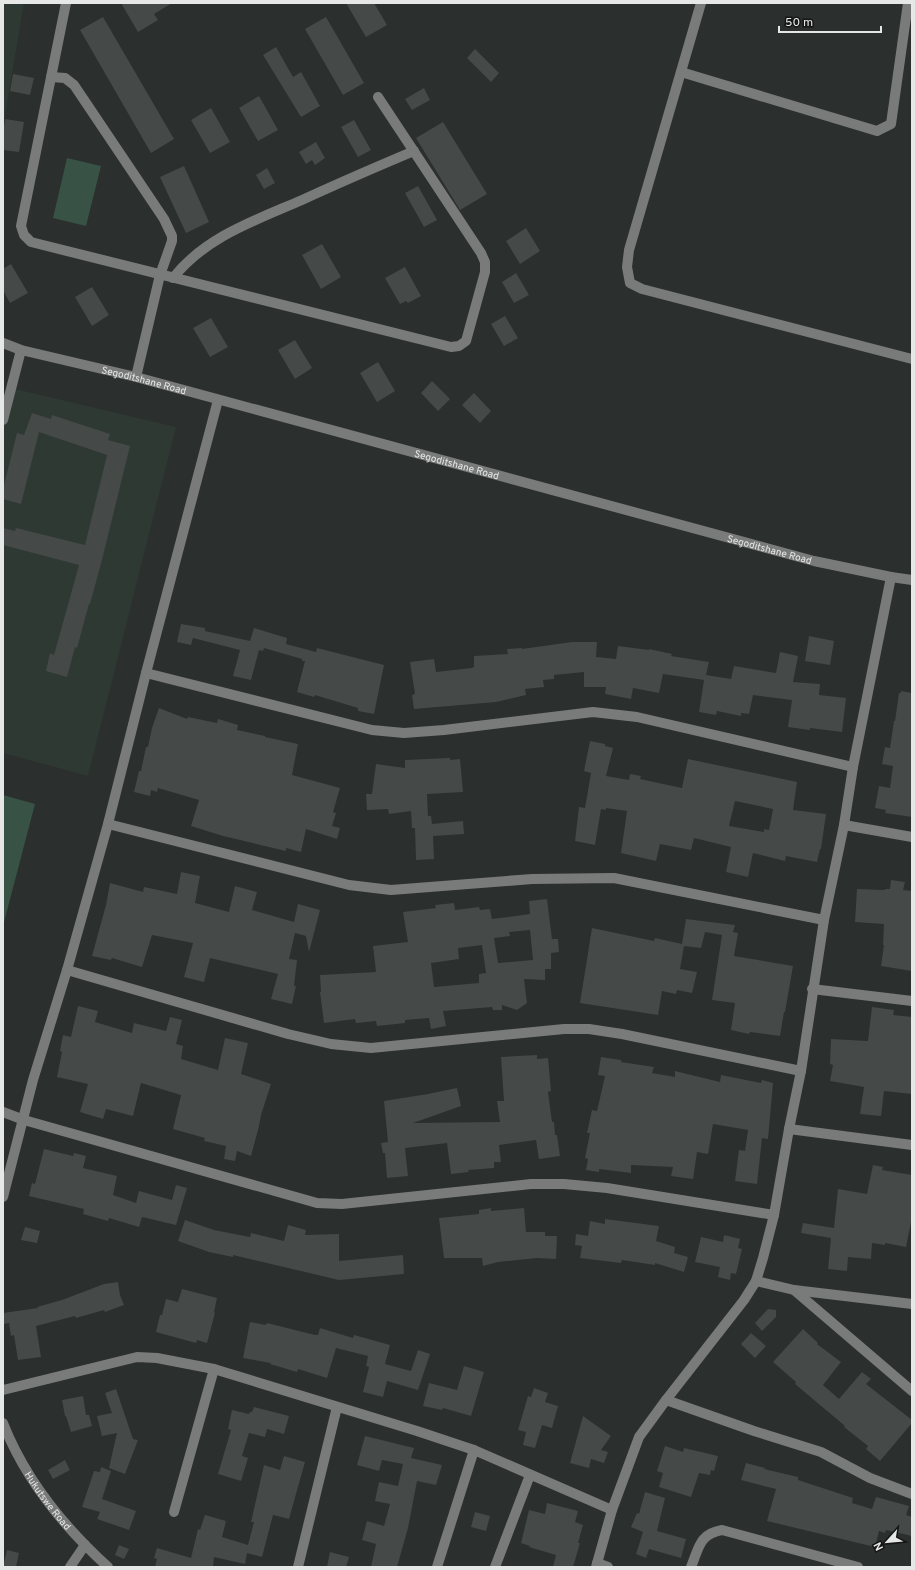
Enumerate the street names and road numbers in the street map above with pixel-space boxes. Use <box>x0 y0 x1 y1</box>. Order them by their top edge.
street label: Segoditshane Road <box>100 364 188 398</box>
street label: Segoditshane Road <box>413 448 500 483</box>
street label: Segoditshane Road <box>726 533 813 568</box>
street label: Hukutswe Road <box>21 1470 73 1533</box>

